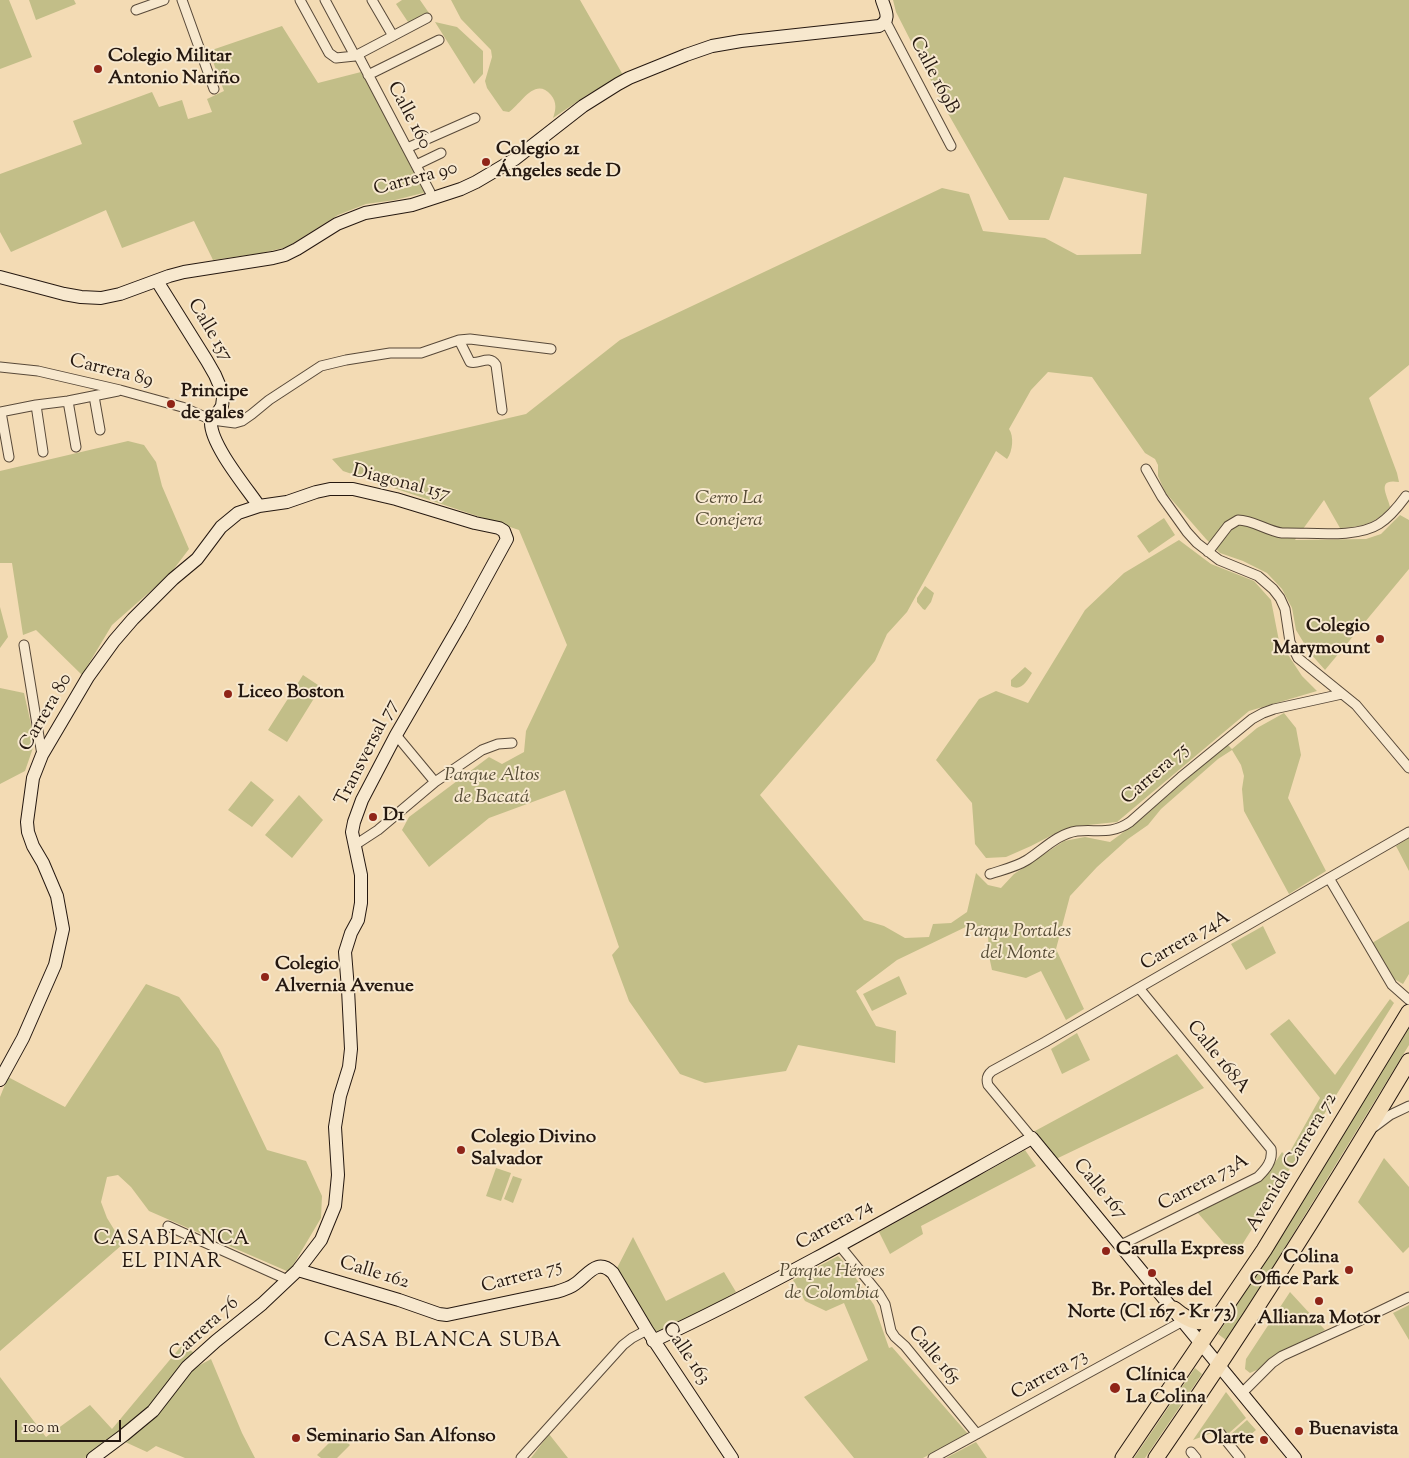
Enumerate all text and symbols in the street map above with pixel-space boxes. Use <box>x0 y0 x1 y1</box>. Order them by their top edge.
street label: Calle 169B <box>903 33 963 119</box>
place label: Colegio Militar Antonio Nariño <box>108 47 240 91</box>
marker: Colegio Militar Antonio Nariño <box>92 63 104 75</box>
street label: Calle 160 <box>381 78 435 154</box>
place label: Colegio 21 Ángeles sede D <box>496 140 621 184</box>
marker: Colegio 21 Ángeles sede D <box>480 156 492 168</box>
street label: Carrera 90 <box>372 158 460 202</box>
street label: Calle 157 <box>181 295 237 367</box>
street label: Carrera 89 <box>67 351 155 393</box>
place label: Principe de gales <box>181 382 248 426</box>
marker: Principe de gales <box>165 398 177 410</box>
street label: Diagonal 157 <box>350 461 452 507</box>
park label: Cerro La Conejera <box>695 489 763 533</box>
place label: Colegio Marymount <box>1273 617 1370 661</box>
marker: Colegio Marymount <box>1374 633 1386 645</box>
street label: Carrera 80 <box>16 670 78 756</box>
place label: Liceo Boston <box>238 683 345 705</box>
marker: Liceo Boston <box>222 688 234 700</box>
street label: Transversal 77 <box>331 696 405 810</box>
street label: Carrera 75 <box>1117 739 1195 811</box>
park label: Parque Altos de Bacatá <box>444 766 540 810</box>
place label: D1 <box>383 806 405 828</box>
marker: D1 <box>367 811 379 823</box>
street label: Carrera 74A <box>1137 907 1235 977</box>
park label: Parqu Portales del Monte <box>965 922 1071 966</box>
place label: Colegio Alvernia Avenue <box>275 955 414 999</box>
marker: Colegio Alvernia Avenue <box>259 971 271 983</box>
street label: Calle 168A <box>1181 1017 1253 1099</box>
street label: Avenida Carrera 72 <box>1243 1090 1343 1236</box>
place label: Colegio Divino Salvador <box>471 1128 596 1172</box>
marker: Colegio Divino Salvador <box>455 1144 467 1156</box>
street label: Carrera 73A <box>1155 1151 1253 1217</box>
street label: Calle 167 <box>1067 1155 1131 1225</box>
street label: Carrera 74 <box>793 1196 877 1256</box>
district label: CASABLANCA EL PINAR <box>92 1229 252 1276</box>
place label: Carulla Express <box>1116 1240 1244 1262</box>
marker: Carulla Express <box>1100 1245 1112 1257</box>
place label: Colina Office Park <box>1250 1248 1339 1292</box>
street label: Calle 162 <box>336 1253 412 1295</box>
street label: Carrera 75 <box>479 1256 565 1300</box>
park label: Parque Héroes de Colombia <box>779 1262 885 1306</box>
marker: Colina Office Park <box>1343 1264 1355 1276</box>
marker: Br. Portales del Norte (Cl 167 - Kr 73) <box>1146 1267 1158 1279</box>
place label: Br. Portales del Norte (Cl 167 - Kr 73) <box>1068 1281 1236 1325</box>
street label: Carrera 76 <box>166 1293 244 1367</box>
marker: Allianza Motor <box>1313 1295 1325 1307</box>
place label: Allianza Motor <box>1258 1309 1380 1331</box>
street label: Calle 163 <box>656 1318 714 1390</box>
street label: Calle 165 <box>902 1322 964 1390</box>
district label: CASA BLANCA SUBA <box>322 1329 564 1355</box>
street label: Carrera 73 <box>1008 1346 1092 1406</box>
place label: Clínica La Colina <box>1126 1366 1206 1410</box>
marker: Clínica La Colina <box>1108 1381 1122 1395</box>
scale bar <box>18 1410 124 1442</box>
text: 100 m <box>23 1418 59 1439</box>
place label: Buenavista <box>1309 1420 1399 1442</box>
marker: Buenavista <box>1293 1425 1305 1437</box>
place label: Seminario San Alfonso <box>306 1427 496 1449</box>
place label: Olarte <box>1202 1429 1254 1451</box>
marker: Seminario San Alfonso <box>290 1432 302 1444</box>
marker: Olarte <box>1258 1434 1270 1446</box>

